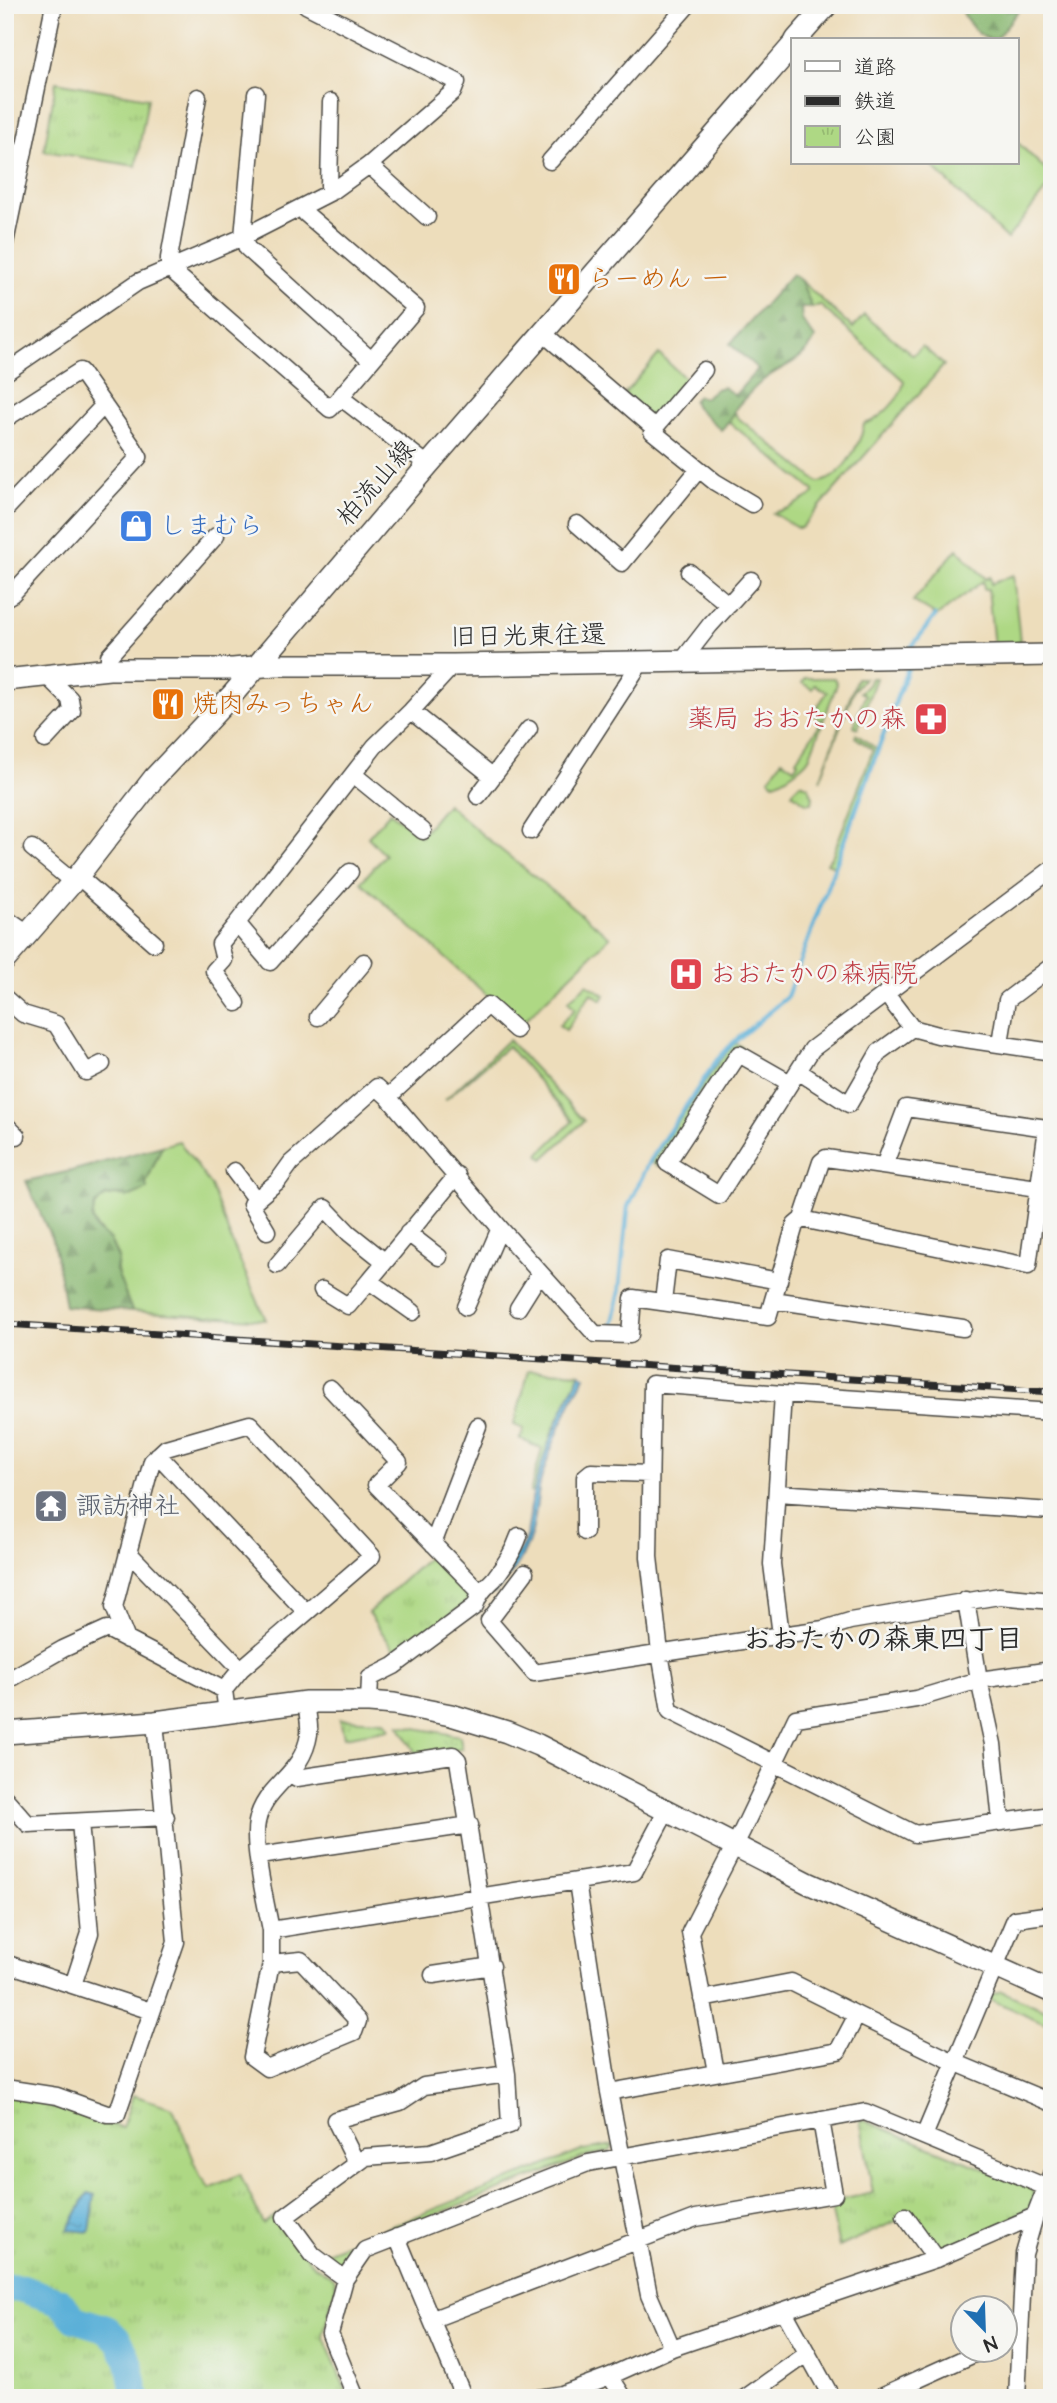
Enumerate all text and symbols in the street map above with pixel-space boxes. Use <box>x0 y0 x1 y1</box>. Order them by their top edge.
legend <box>791 38 1018 164</box>
text: 道路 <box>854 53 896 82</box>
text: 鉄道 <box>854 87 896 116</box>
text: 公園 <box>854 123 896 152</box>
restaurant icon: らーめん 一 <box>545 260 583 298</box>
place label: らーめん 一 <box>588 261 728 297</box>
street label: 柏流山線 <box>328 432 424 534</box>
shop icon: しまむら <box>117 507 155 545</box>
place label: しまむら <box>160 508 264 544</box>
street label: 旧日光東往還 <box>450 617 606 655</box>
restaurant icon: 焼肉みっちゃん <box>149 685 187 723</box>
place label: 焼肉みっちゃん <box>192 686 374 722</box>
pharmacy icon: 薬局 おおたかの森 <box>912 700 950 738</box>
place label: 薬局 おおたかの森 <box>688 701 906 737</box>
hospital icon: おおたかの森病院 <box>667 955 705 993</box>
place label: おおたかの森病院 <box>710 956 918 992</box>
temple icon: 諏訪神社 <box>32 1487 70 1525</box>
place label: 諏訪神社 <box>76 1488 180 1524</box>
district label: おおたかの森東四丁目 <box>743 1620 1023 1659</box>
north arrow <box>948 2294 1018 2364</box>
text: N <box>979 2329 1001 2358</box>

